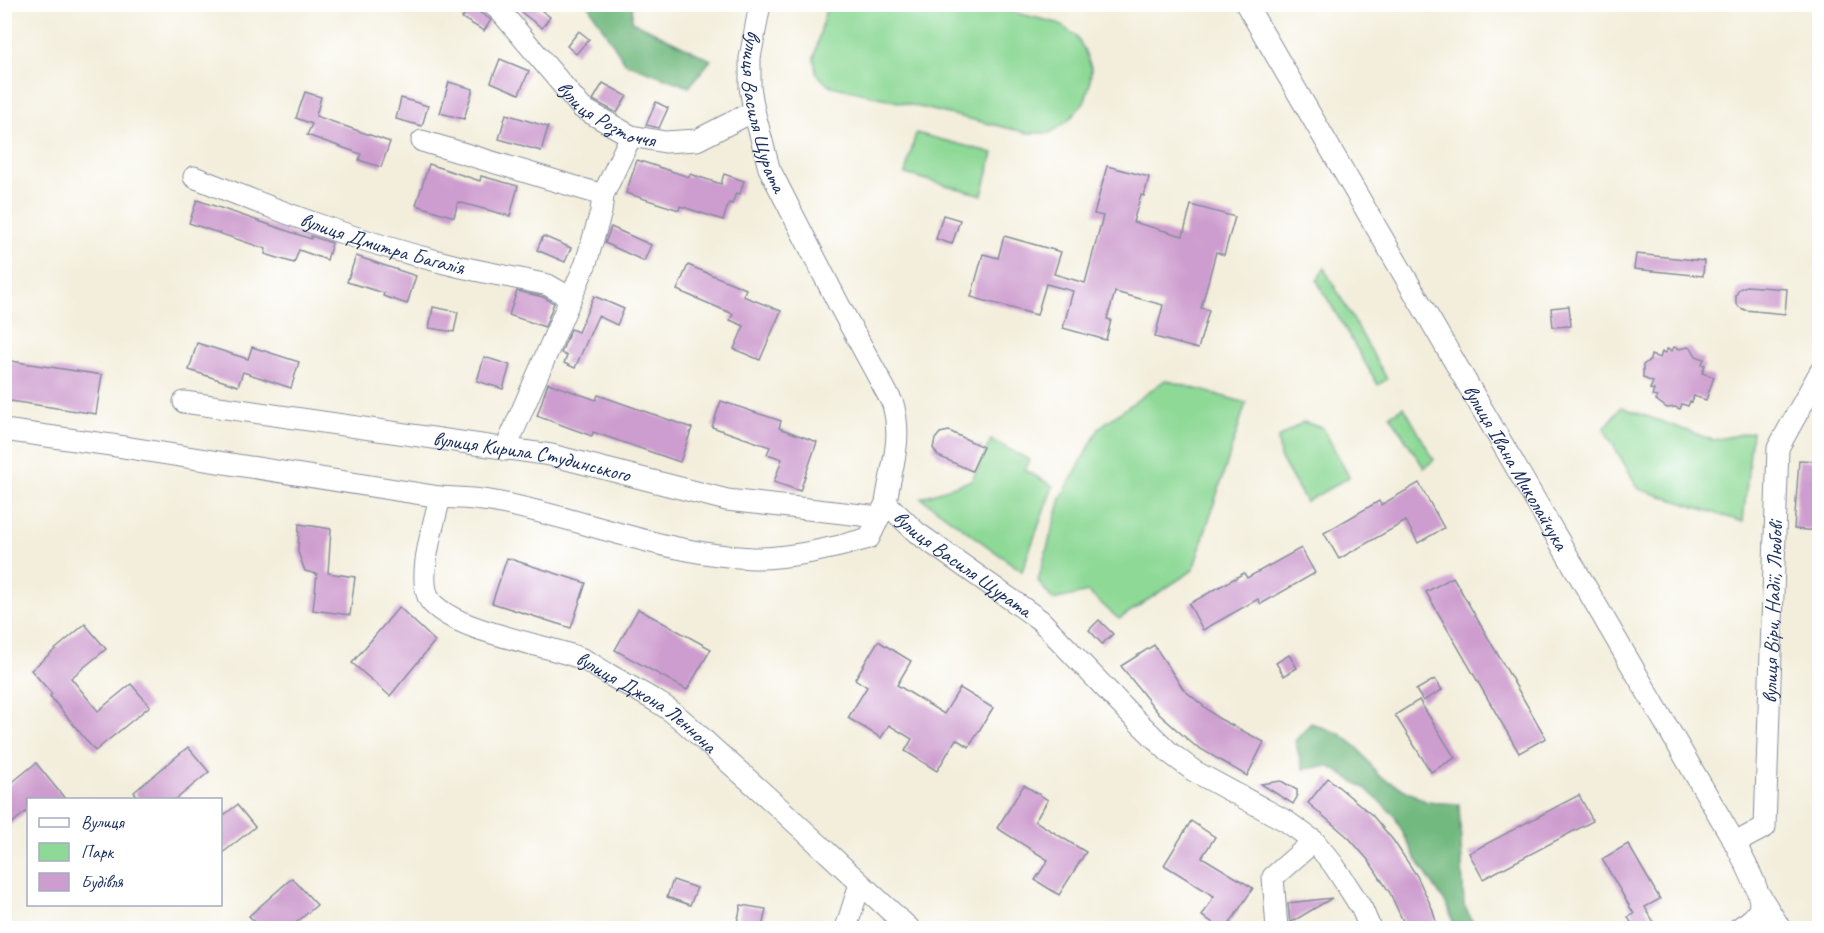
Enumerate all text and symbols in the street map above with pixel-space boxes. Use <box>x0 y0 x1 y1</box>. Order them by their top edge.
street label: вулиця Василя Щурата <box>737 29 793 199</box>
street label: вулиця Розточчя <box>551 75 659 153</box>
street label: вулиця Дмитра Багалія <box>297 206 468 281</box>
street label: вулиця Івана Миколайчука <box>1457 380 1575 556</box>
street label: вулиця Кирила Студинського <box>431 425 635 488</box>
street label: вулиця Василя Щурата <box>888 504 1039 624</box>
street label: вулиця Віри, Надії, Любові <box>1756 517 1789 704</box>
street label: вулиця Джона Леннона <box>572 645 723 760</box>
legend <box>27 798 222 906</box>
text: Вулиця <box>81 811 125 833</box>
text: Парк <box>81 841 115 863</box>
text: Будівля <box>81 871 124 893</box>

